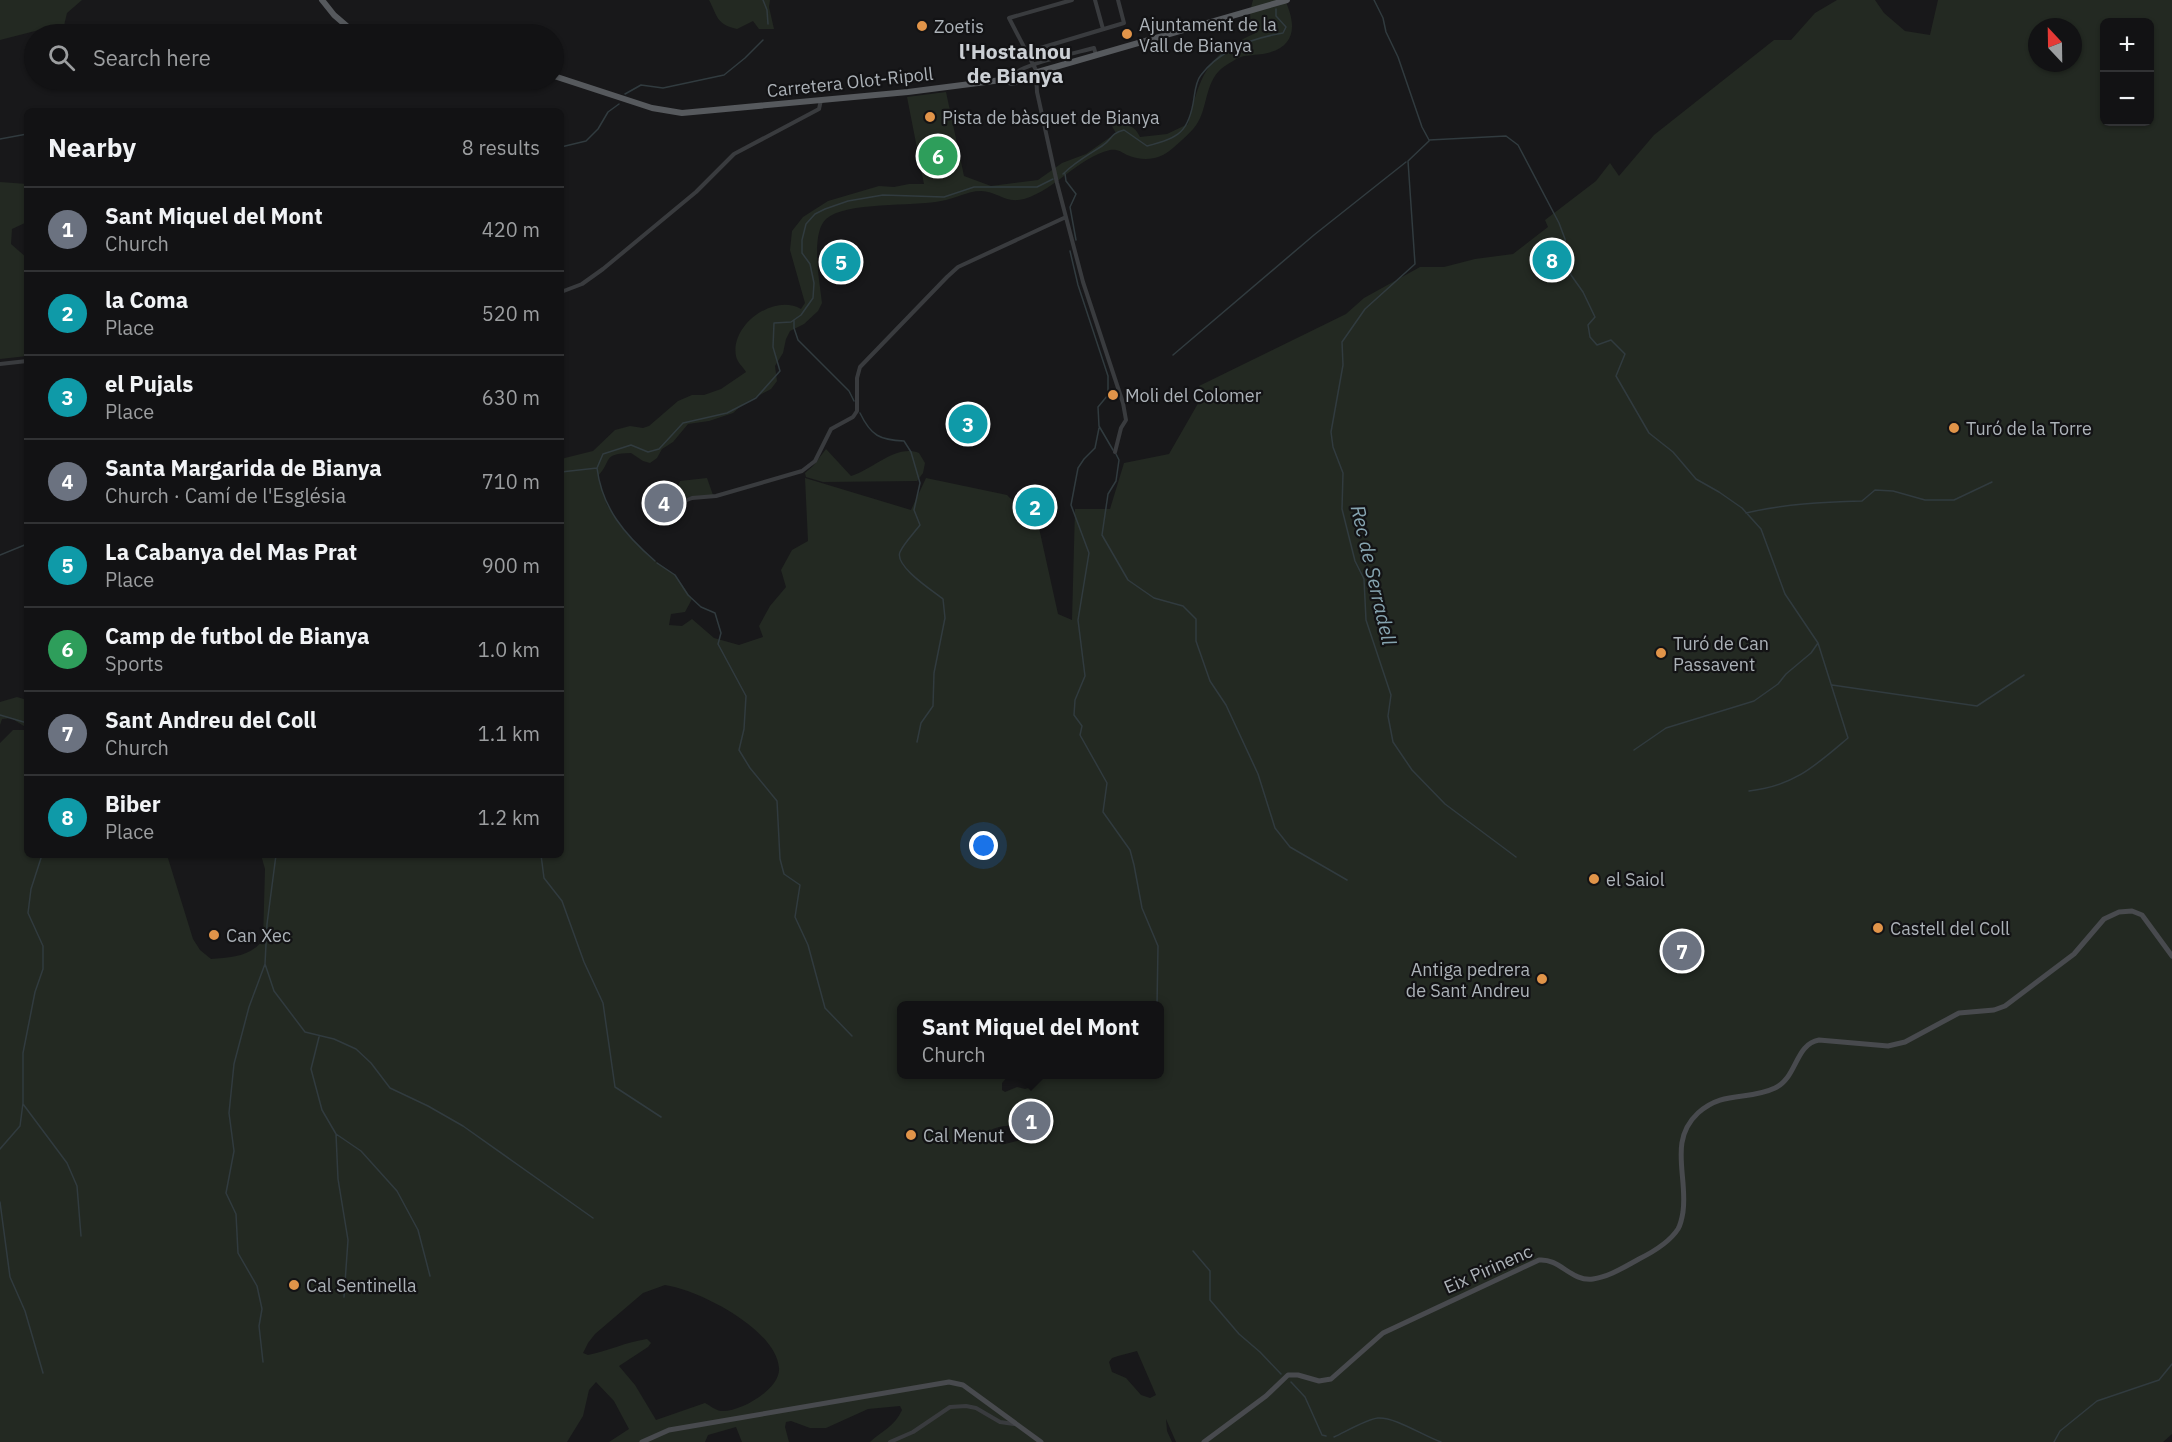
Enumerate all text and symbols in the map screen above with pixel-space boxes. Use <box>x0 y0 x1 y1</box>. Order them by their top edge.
place label: Ajuntament de la Vall de Bianya <box>1139 13 1277 57</box>
place label: Zoetis <box>934 15 984 38</box>
north arrow <box>2028 18 2082 72</box>
map controls <box>2100 18 2154 126</box>
button: + <box>2100 18 2154 72</box>
marker: Zoetis <box>915 19 929 33</box>
search box <box>24 24 564 90</box>
marker: Ajuntament de la Vall de Bianya <box>1120 27 1134 41</box>
district label: l'Hostalnou de Bianya <box>959 37 1071 89</box>
icon: search <box>45 41 78 74</box>
text: Search here <box>93 43 211 72</box>
street label: Carretera Olot-Ripoll <box>766 62 935 102</box>
button: − <box>2100 72 2154 126</box>
place label: Pista de bàsquet de Bianya <box>942 106 1160 129</box>
marker: Pista de bàsquet de Bianya <box>923 110 937 124</box>
text: Nearby <box>48 130 136 164</box>
text: 8 results <box>462 134 540 161</box>
pin: 6 <box>918 134 958 178</box>
text: Sant Miquel del Mont <box>105 201 323 230</box>
text: 1 <box>62 216 74 243</box>
text: 420 m <box>482 216 540 243</box>
text: Church <box>105 230 169 257</box>
pin: 8 <box>1532 238 1572 282</box>
pin: 5 <box>822 240 860 284</box>
text: la Coma <box>105 285 188 314</box>
text: 2 <box>62 300 74 327</box>
text: 520 m <box>482 300 540 327</box>
text: Place <box>105 314 154 341</box>
text: el Pujals <box>105 369 193 398</box>
text: 3 <box>62 384 74 411</box>
text: 630 m <box>482 384 540 411</box>
place label: Moli del Colomer <box>1125 384 1262 407</box>
marker: Moli del Colomer <box>1106 388 1120 402</box>
text: Place <box>105 398 154 425</box>
pin: 3 <box>948 402 988 446</box>
place label: Turó de la Torre <box>1966 417 2092 440</box>
marker: Turó de la Torre <box>1947 421 1961 435</box>
text: Santa Margarida de Bianya <box>105 453 382 482</box>
text: 4 <box>62 468 74 495</box>
text: 710 m <box>482 468 540 495</box>
pin: 4 <box>644 480 684 526</box>
text: Church · Camí de l'Església <box>105 482 346 509</box>
pin: 2 <box>1016 484 1054 530</box>
water label: Rec de Serradell <box>1345 502 1403 649</box>
text: La Cabanya del Mas Prat <box>105 537 357 566</box>
text: 5 <box>62 552 74 579</box>
text: 900 m <box>482 552 540 579</box>
text: Place <box>105 566 154 593</box>
text: Camp de futbol de Bianya <box>105 621 369 650</box>
place label: Turó de Can Passavent <box>1673 632 1769 676</box>
text: 6 <box>62 636 74 663</box>
text: 1.0 km <box>478 636 540 663</box>
marker: Turó de Can Passavent <box>1654 646 1668 660</box>
text: Sports <box>105 650 164 677</box>
text: Sant Andreu del Coll <box>105 705 316 734</box>
text: 7 <box>62 720 74 747</box>
text: 1.1 km <box>478 720 540 747</box>
text: Church <box>105 734 169 761</box>
text: Biber <box>105 789 161 818</box>
text: 8 <box>62 804 74 831</box>
text: 1.2 km <box>478 804 540 831</box>
text: Place <box>105 818 154 845</box>
your location <box>969 831 998 860</box>
place label: el Saiol <box>1606 868 1665 891</box>
marker: el Saiol <box>1587 872 1601 886</box>
place label: Castell del Coll <box>1890 917 2010 940</box>
marker: Castell del Coll <box>1871 921 1885 935</box>
place label: Can Xec <box>226 924 291 947</box>
marker: Can Xec <box>207 928 221 942</box>
pin: 7 <box>1662 928 1702 974</box>
place label: Antiga pedrera de Sant Andreu <box>1406 958 1530 1002</box>
marker: Antiga pedrera de Sant Andreu <box>1535 972 1549 986</box>
popup <box>897 1001 1164 1079</box>
text: Sant Miquel del Mont <box>922 1012 1139 1041</box>
text: Church <box>922 1041 986 1068</box>
pin: 1 <box>1012 1098 1050 1144</box>
place label: Cal Menut <box>923 1124 1004 1147</box>
marker: Cal Menut <box>904 1128 918 1142</box>
street label: Eix Pirinenc <box>1440 1239 1536 1299</box>
place label: Cal Sentinella <box>306 1274 417 1297</box>
marker: Cal Sentinella <box>287 1278 301 1292</box>

